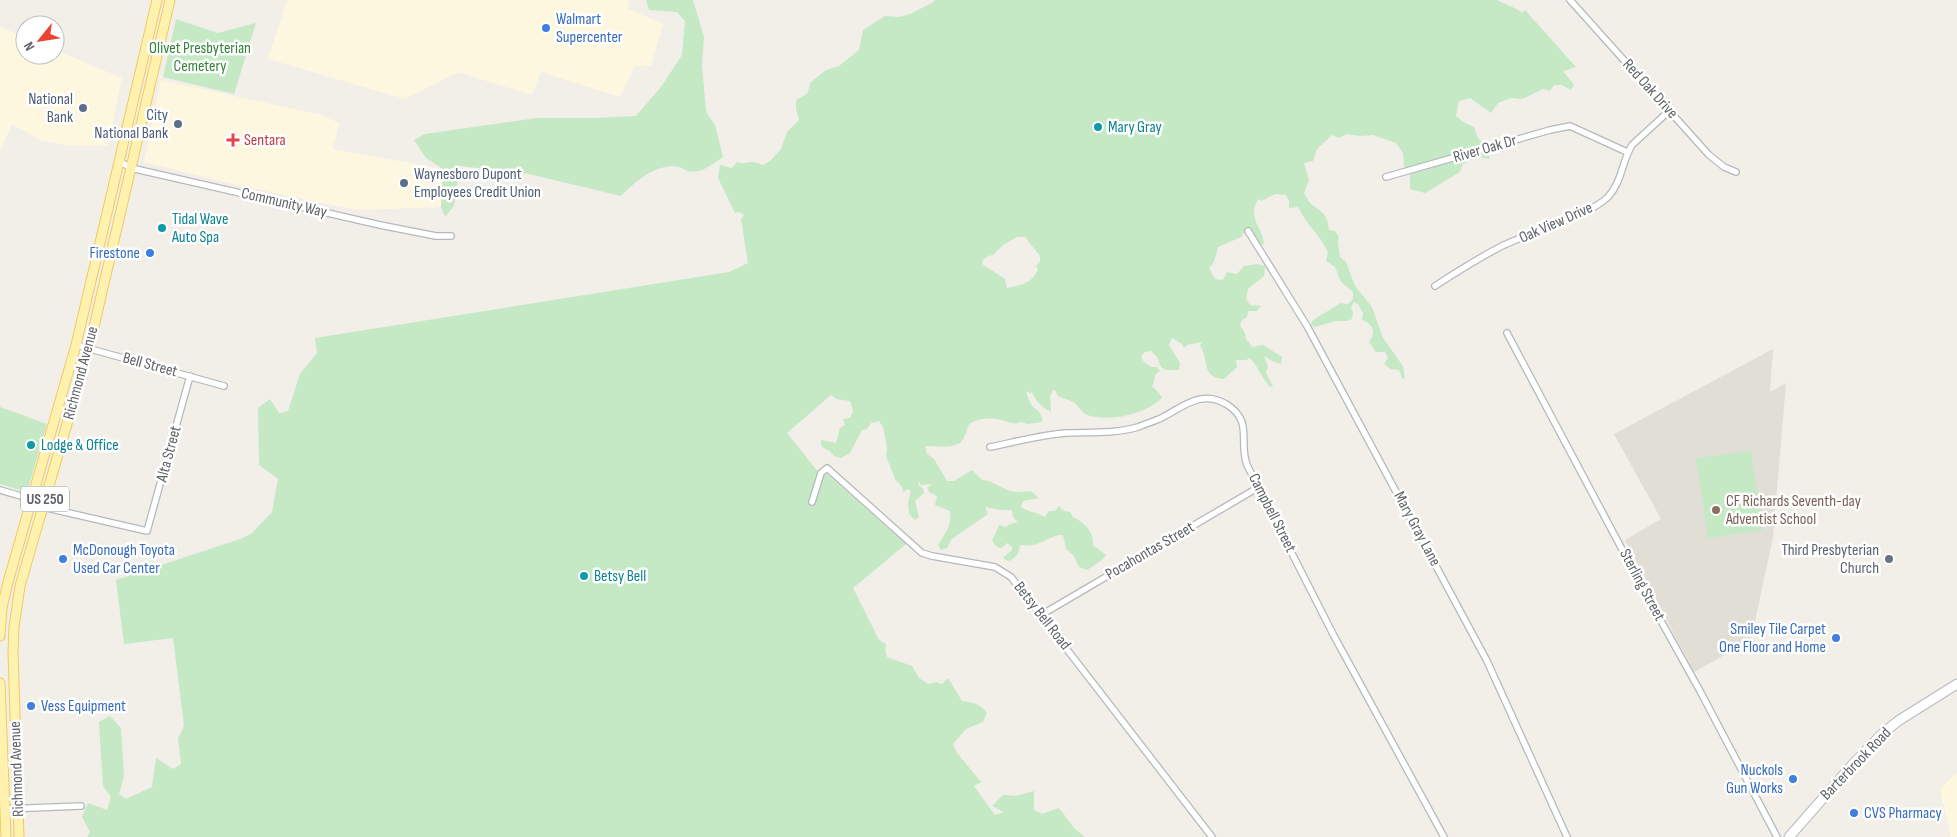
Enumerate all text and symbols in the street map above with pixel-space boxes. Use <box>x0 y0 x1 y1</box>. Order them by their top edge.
place label: Walmart Supercenter <box>556 10 623 47</box>
north arrow <box>15 15 65 65</box>
marker: Walmart Supercenter <box>540 22 552 34</box>
text: N <box>20 39 38 54</box>
park label: Olivet Presbyterian Cemetery <box>149 39 251 76</box>
street label: Red Oak Drive <box>1618 55 1682 123</box>
place label: National Bank <box>28 90 73 127</box>
marker: National Bank <box>77 102 89 114</box>
place label: City National Bank <box>94 106 168 143</box>
marker: City National Bank <box>172 118 184 130</box>
place label: Mary Gray <box>1108 118 1162 137</box>
marker: Mary Gray <box>1092 121 1104 133</box>
place label: Sentara <box>244 131 286 150</box>
street label: River Oak Dr <box>1451 131 1519 167</box>
marker: Sentara <box>226 133 240 147</box>
place label: Waynesboro Dupont Employees Credit Union <box>414 165 541 202</box>
marker: Waynesboro Dupont Employees Credit Union <box>398 177 410 189</box>
street label: Community Way <box>239 184 329 222</box>
street label: Oak View Drive <box>1516 198 1596 248</box>
place label: Tidal Wave Auto Spa <box>171 210 228 247</box>
marker: Tidal Wave Auto Spa <box>156 222 168 234</box>
place label: Firestone <box>90 244 140 263</box>
marker: Firestone <box>144 247 156 259</box>
street label: Richmond Avenue <box>59 324 103 422</box>
street label: Bell Street <box>121 349 180 381</box>
street label: Alta Street <box>152 424 186 485</box>
place label: Lodge & Office <box>41 436 119 455</box>
marker: Lodge & Office <box>25 439 37 451</box>
street label: Campbell Street <box>1244 470 1300 556</box>
road number: US 250 <box>21 486 69 512</box>
street label: Mary Gray Lane <box>1389 489 1445 569</box>
place label: CF Richards Seventh-day Adventist School <box>1725 492 1861 529</box>
marker: CF Richards Seventh-day Adventist School <box>1710 504 1722 516</box>
street label: Pocahontas Street <box>1102 518 1198 584</box>
place label: McDonough Toyota Used Car Center <box>73 541 175 578</box>
place label: Third Presbyterian Church <box>1781 541 1879 578</box>
street label: Sterling Street <box>1615 546 1669 624</box>
marker: McDonough Toyota Used Car Center <box>57 553 69 565</box>
marker: Third Presbyterian Church <box>1883 553 1895 565</box>
place label: Betsy Bell <box>594 567 646 586</box>
marker: Betsy Bell <box>578 570 590 582</box>
street label: Betsy Bell Road <box>1009 578 1075 654</box>
place label: Smiley Tile Carpet One Floor and Home <box>1719 620 1826 657</box>
marker: Smiley Tile Carpet One Floor and Home <box>1830 632 1842 644</box>
place label: Vess Equipment <box>41 697 126 716</box>
marker: Vess Equipment <box>25 700 37 712</box>
street label: Richmond Avenue <box>6 721 28 817</box>
street label: Barterbrook Road <box>1817 724 1895 804</box>
place label: Nuckols Gun Works <box>1726 761 1783 798</box>
marker: Nuckols Gun Works <box>1787 773 1799 785</box>
place label: CVS Pharmacy <box>1864 804 1942 823</box>
marker: CVS Pharmacy <box>1848 807 1860 819</box>

